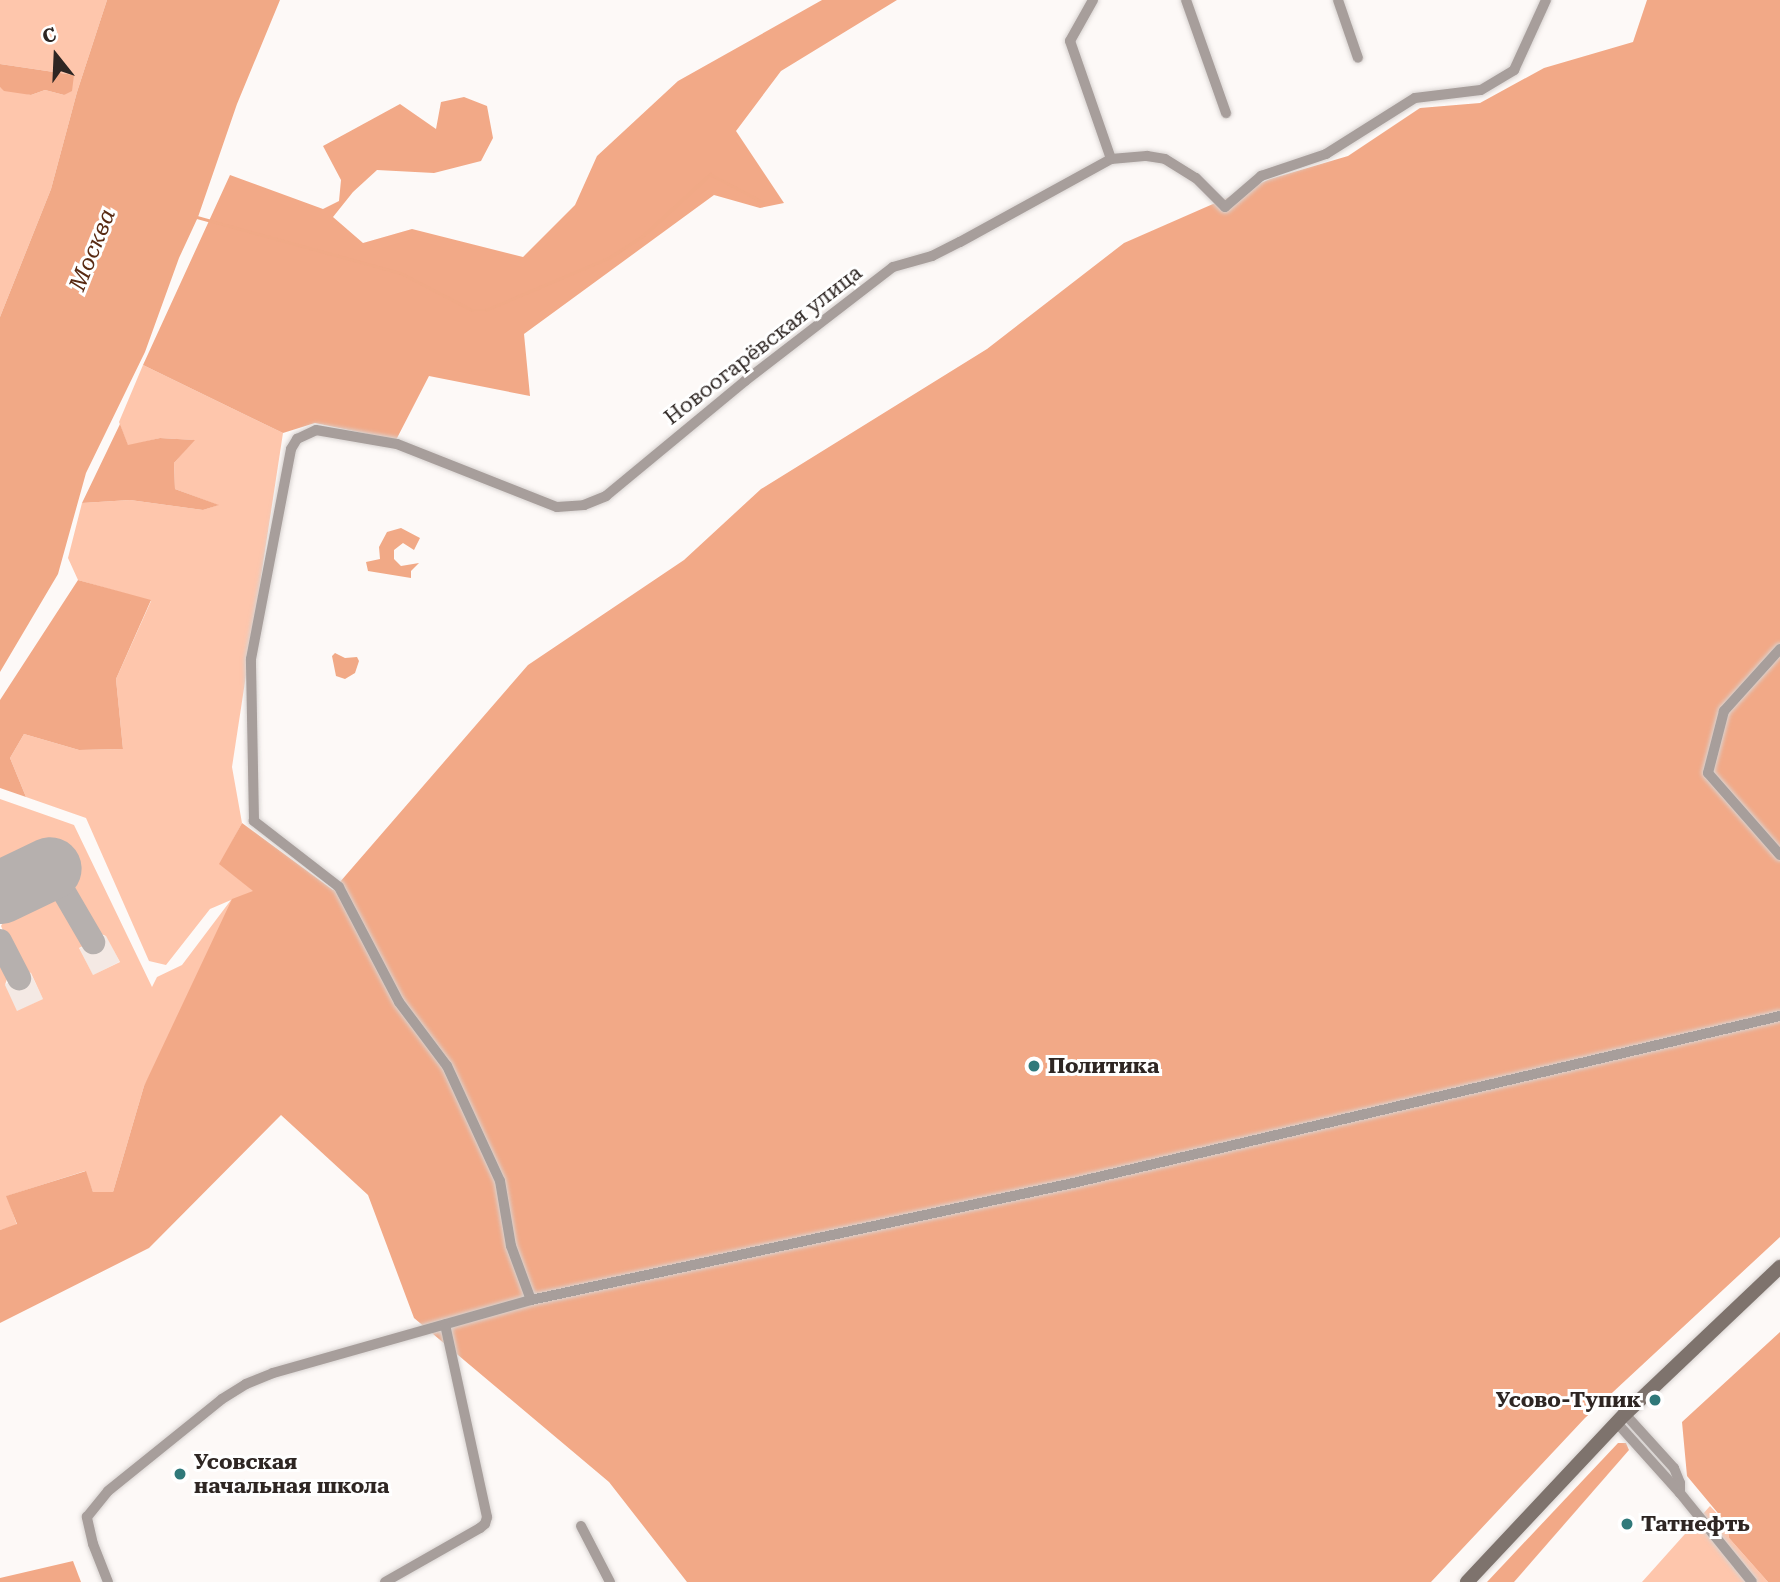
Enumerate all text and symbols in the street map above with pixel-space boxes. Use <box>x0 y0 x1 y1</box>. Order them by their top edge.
north arrow <box>21 21 91 91</box>
text: С <box>39 23 59 49</box>
water label: Москва <box>64 205 122 295</box>
street label: Новоогарёвская улица <box>659 260 867 430</box>
place label: Политика <box>1048 1053 1159 1079</box>
marker: Политика <box>1026 1058 1042 1074</box>
place label: Усово-Тупик <box>1496 1387 1641 1413</box>
marker: Усово-Тупик <box>1647 1392 1663 1408</box>
place label: Усовская начальная школа <box>194 1449 389 1499</box>
marker: Усовская начальная школа <box>172 1466 188 1482</box>
place label: Татнефть <box>1641 1511 1750 1537</box>
marker: Татнефть <box>1619 1516 1635 1532</box>

